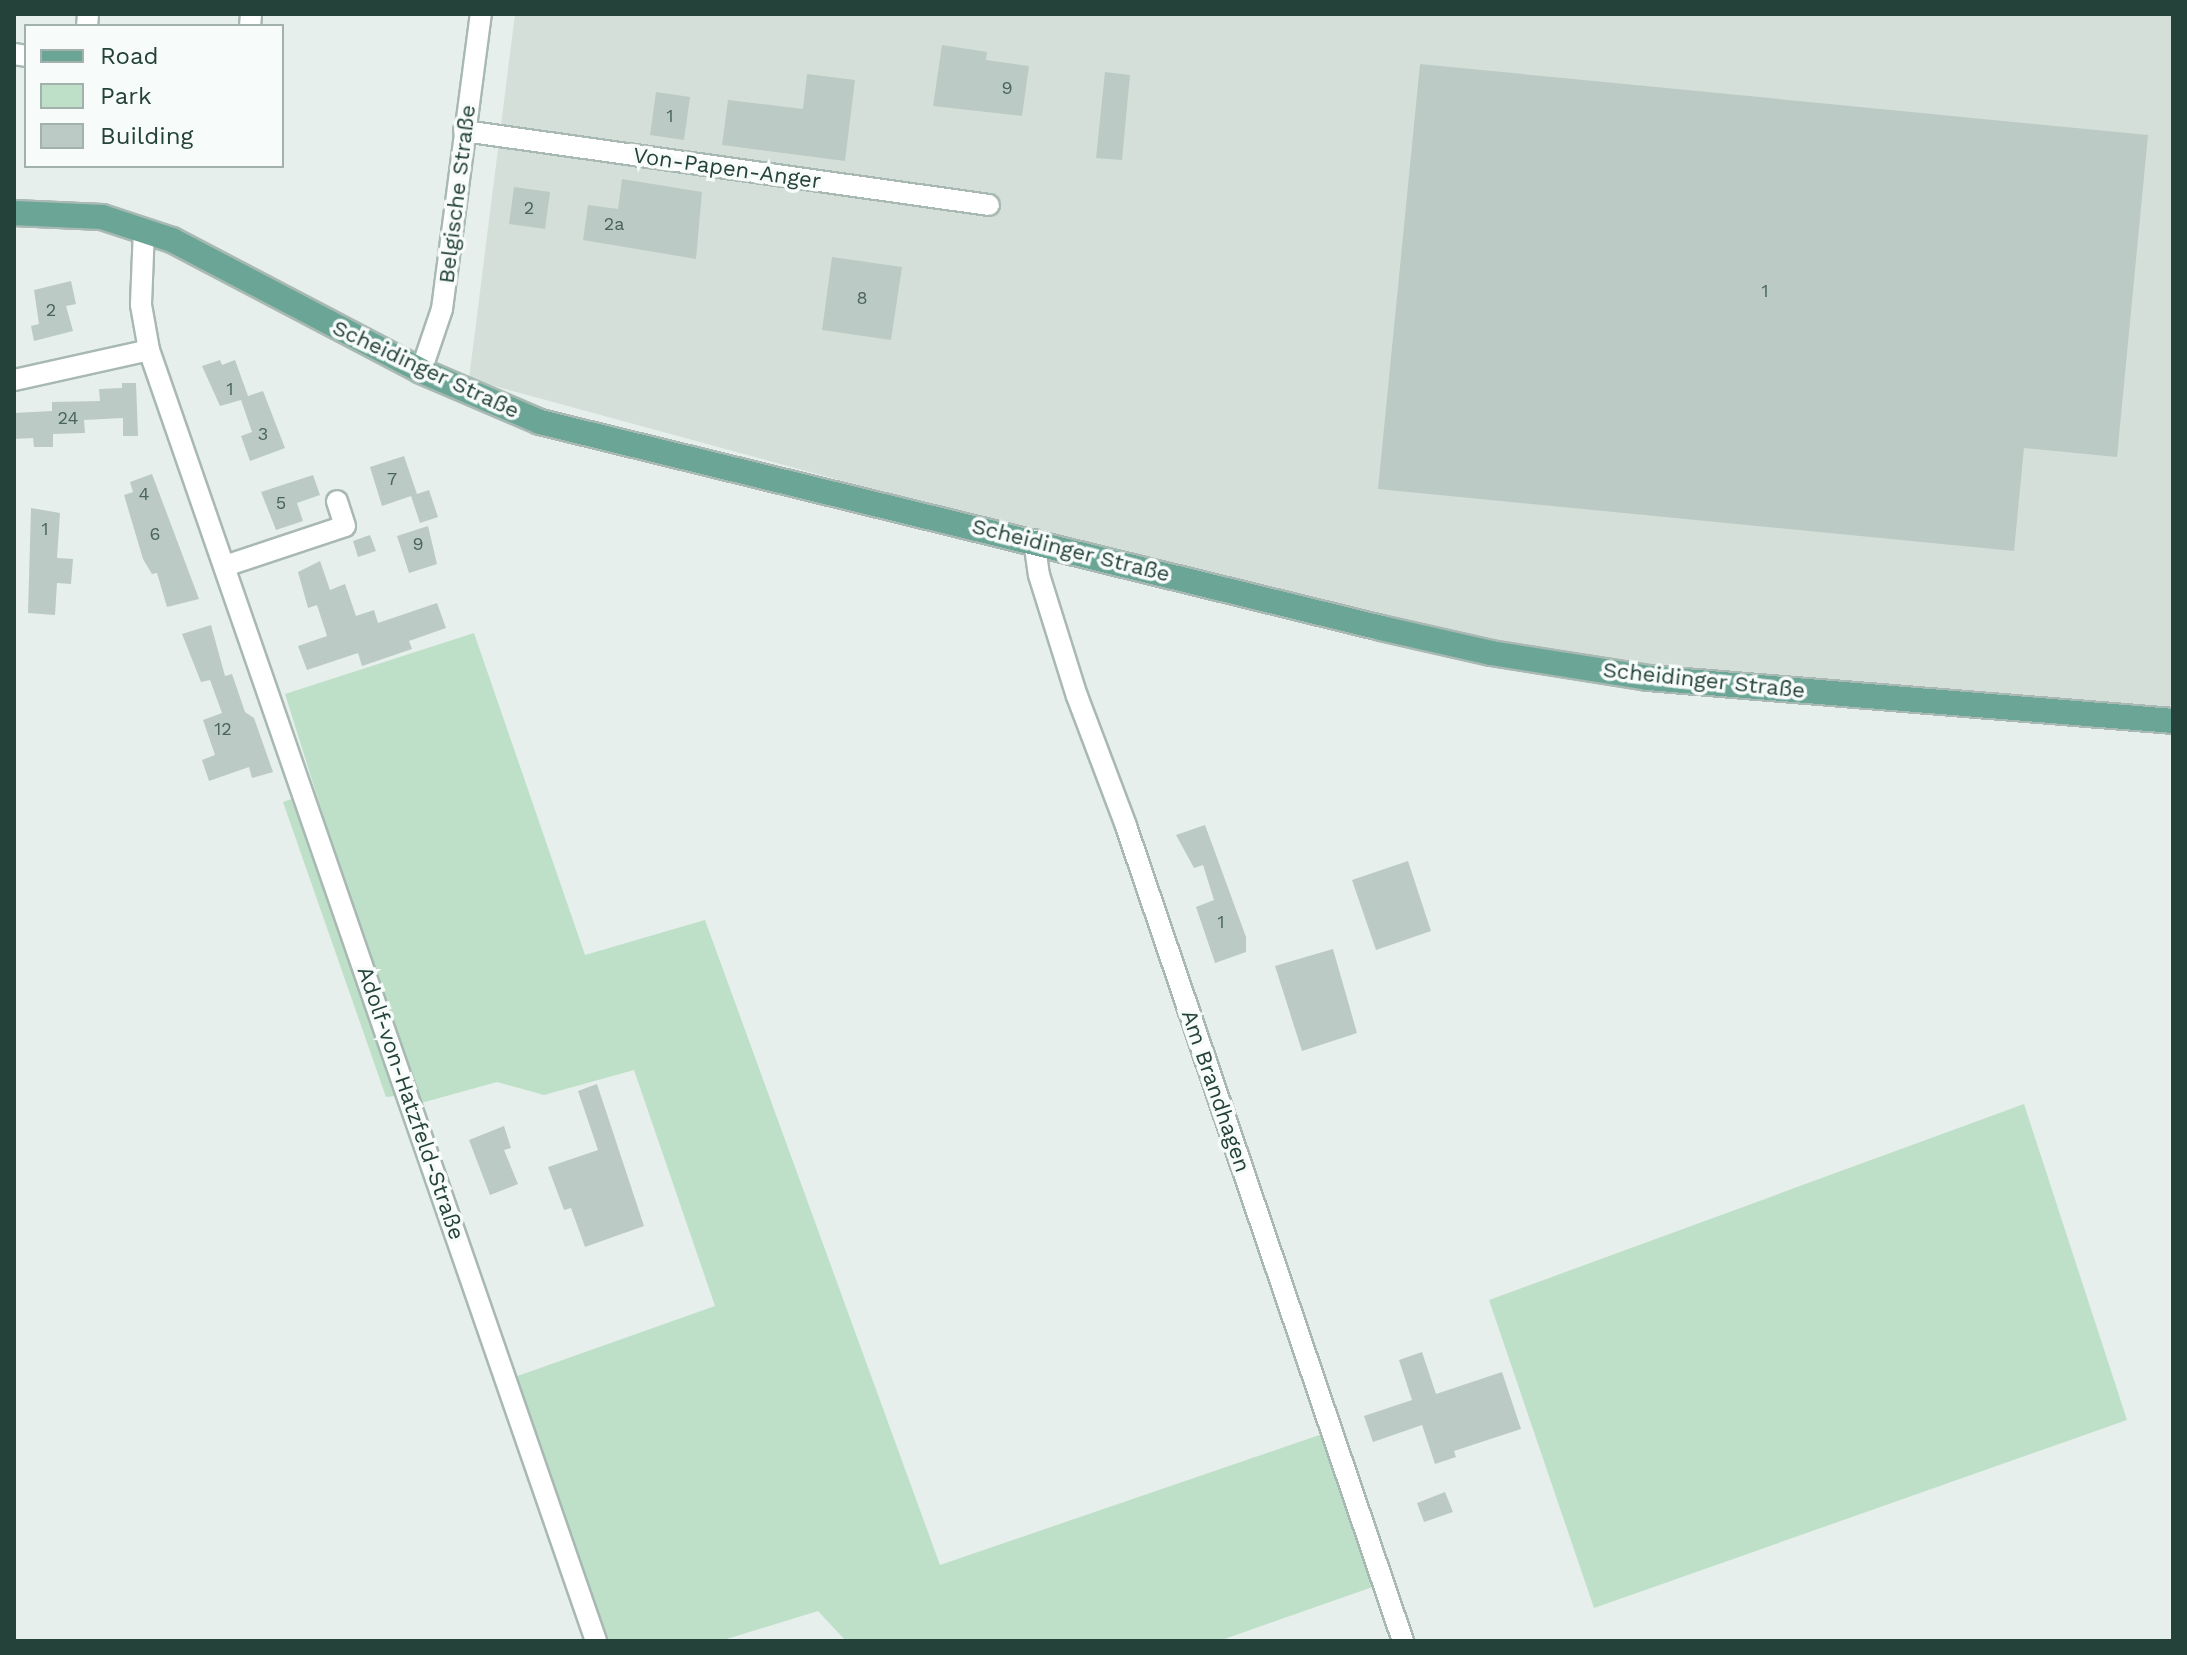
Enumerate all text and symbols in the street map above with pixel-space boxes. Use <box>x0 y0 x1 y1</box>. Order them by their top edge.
legend <box>24 24 284 168</box>
text: Road <box>100 42 159 70</box>
house number: 9 <box>1001 77 1013 99</box>
text: Park <box>100 82 152 110</box>
street label: Belgische Straße <box>433 103 481 285</box>
house number: 1 <box>666 105 674 127</box>
text: Building <box>100 122 193 150</box>
street label: Von-Papen-Anger <box>631 142 823 194</box>
house number: 2 <box>524 197 534 219</box>
house number: 2a <box>604 213 624 235</box>
house number: 1 <box>1761 280 1769 302</box>
house number: 8 <box>856 287 868 309</box>
house number: 2 <box>46 299 56 321</box>
street label: Scheidinger Straße <box>328 314 524 424</box>
house number: 1 <box>226 378 234 400</box>
house number: 24 <box>58 407 78 429</box>
house number: 3 <box>258 423 268 445</box>
house number: 7 <box>387 468 397 490</box>
house number: 4 <box>139 483 149 505</box>
house number: 5 <box>276 492 286 514</box>
street label: Scheidinger Straße <box>969 513 1173 587</box>
house number: 1 <box>41 518 49 540</box>
house number: 6 <box>150 523 160 545</box>
house number: 9 <box>412 533 424 555</box>
street label: Scheidinger Straße <box>1601 656 1807 704</box>
house number: 12 <box>214 718 232 740</box>
house number: 1 <box>1217 911 1225 933</box>
street label: Adolf-von-Hatzfeld-Straße <box>352 963 470 1243</box>
street label: Am Brandhagen <box>1176 1006 1256 1176</box>

